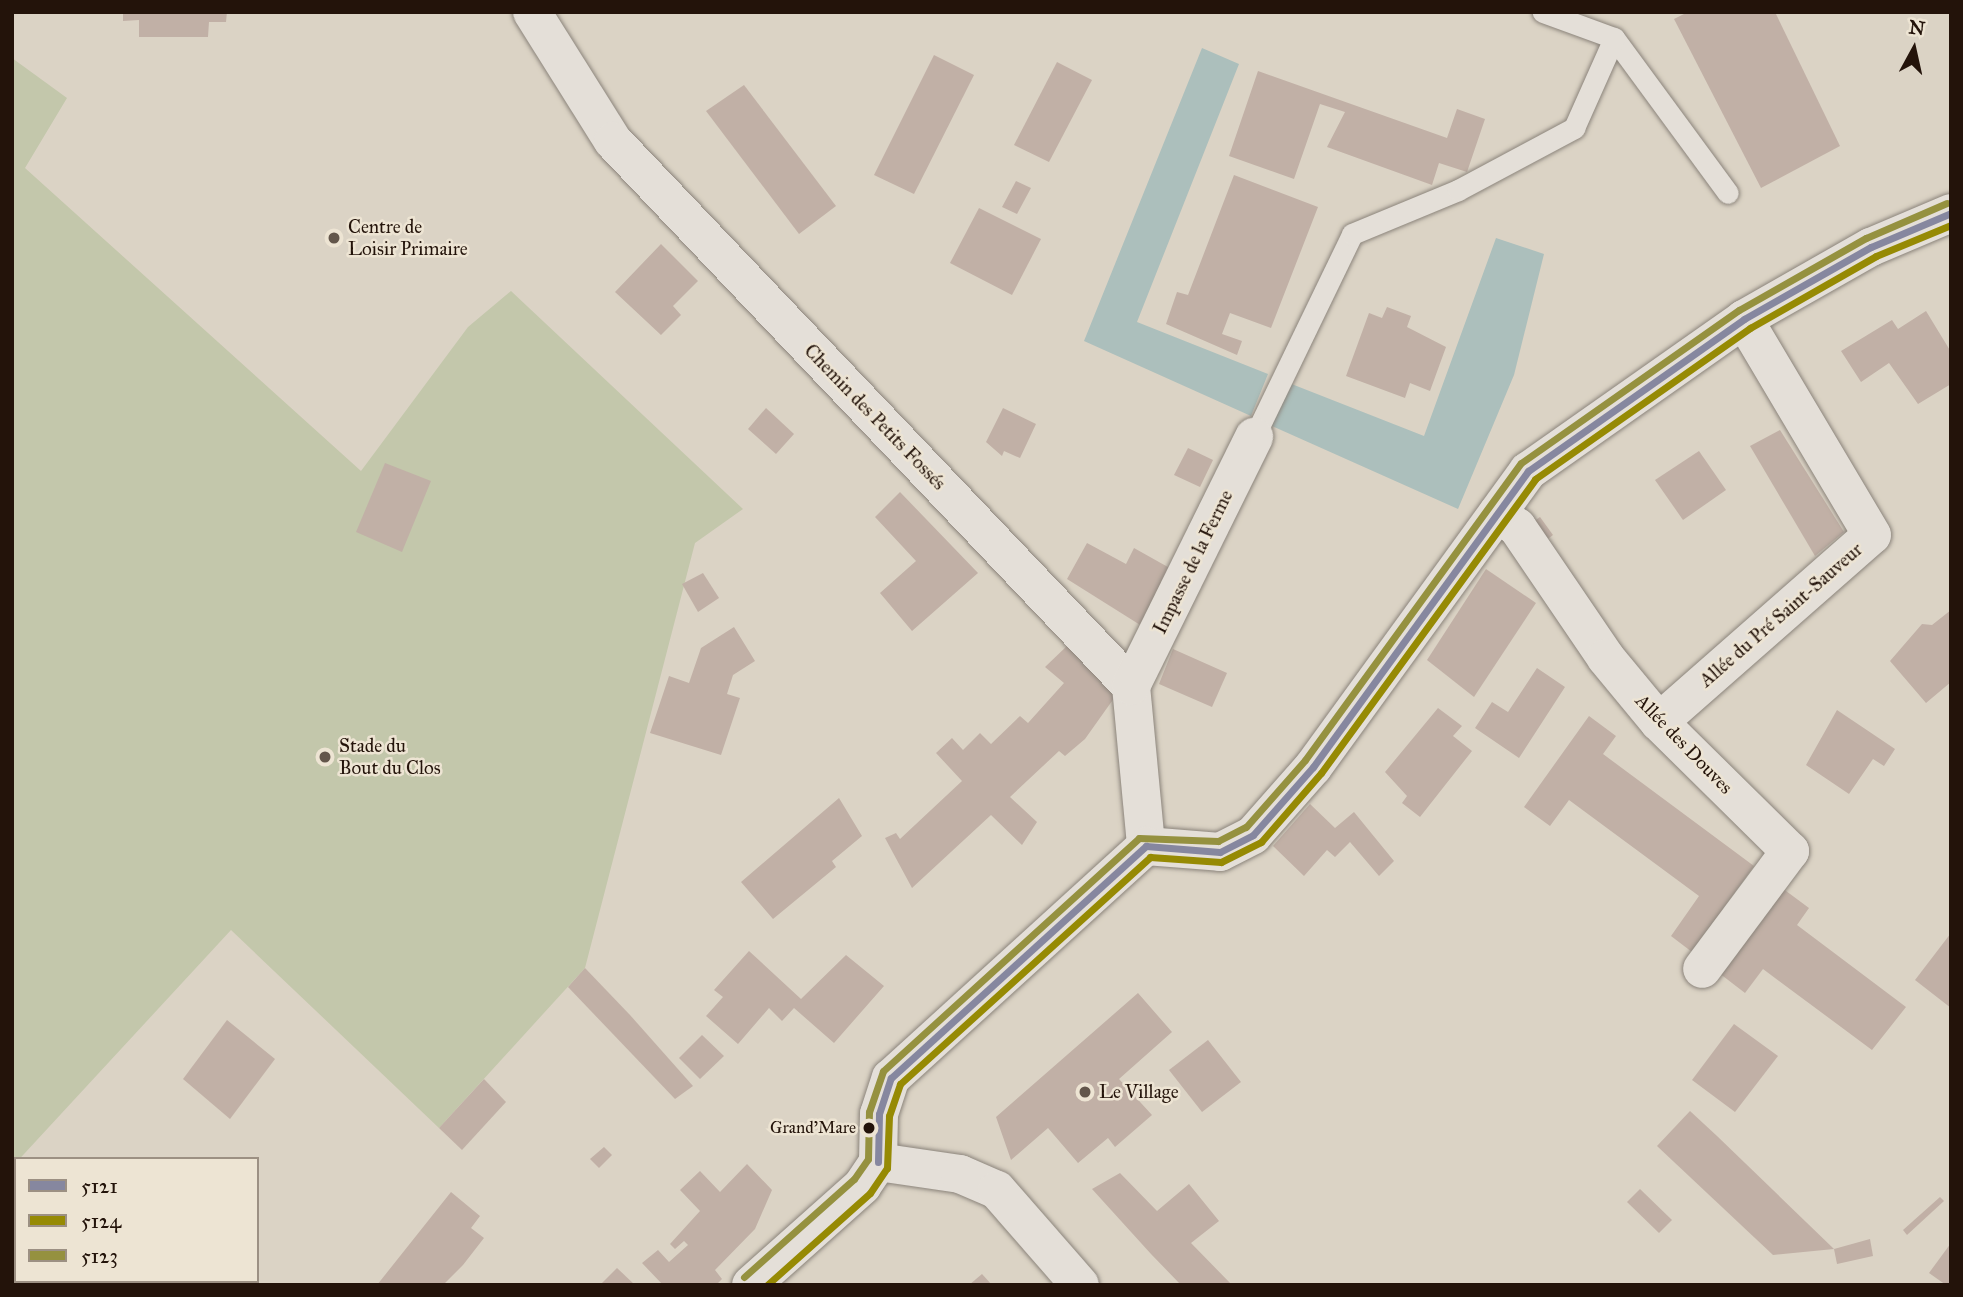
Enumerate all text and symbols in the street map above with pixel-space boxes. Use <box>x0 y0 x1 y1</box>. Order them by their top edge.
north arrow <box>1879 14 1949 84</box>
text: N <box>1907 15 1927 40</box>
place label: Centre de Loisir Primaire <box>348 216 468 260</box>
marker: Centre de Loisir Primaire <box>326 230 342 246</box>
street label: Chemin des Petits Fossés <box>800 339 950 495</box>
street label: Impasse de la Ferme <box>1148 486 1238 638</box>
street label: Allée du Pré Saint-Sauveur <box>1695 538 1867 692</box>
street label: Allée des Douves <box>1631 689 1737 799</box>
place label: Stade du Bout du Clos <box>339 735 441 779</box>
marker: Stade du Bout du Clos <box>317 749 333 765</box>
place label: Le Village <box>1099 1081 1179 1103</box>
marker: Le Village <box>1077 1084 1093 1100</box>
place label: Grand'Mare <box>770 1118 856 1138</box>
marker: Grand'Mare <box>862 1121 876 1135</box>
legend <box>14 1157 259 1283</box>
text: 5121 <box>81 1173 118 1199</box>
text: 5124 <box>81 1208 121 1234</box>
text: 5123 <box>81 1243 118 1269</box>

